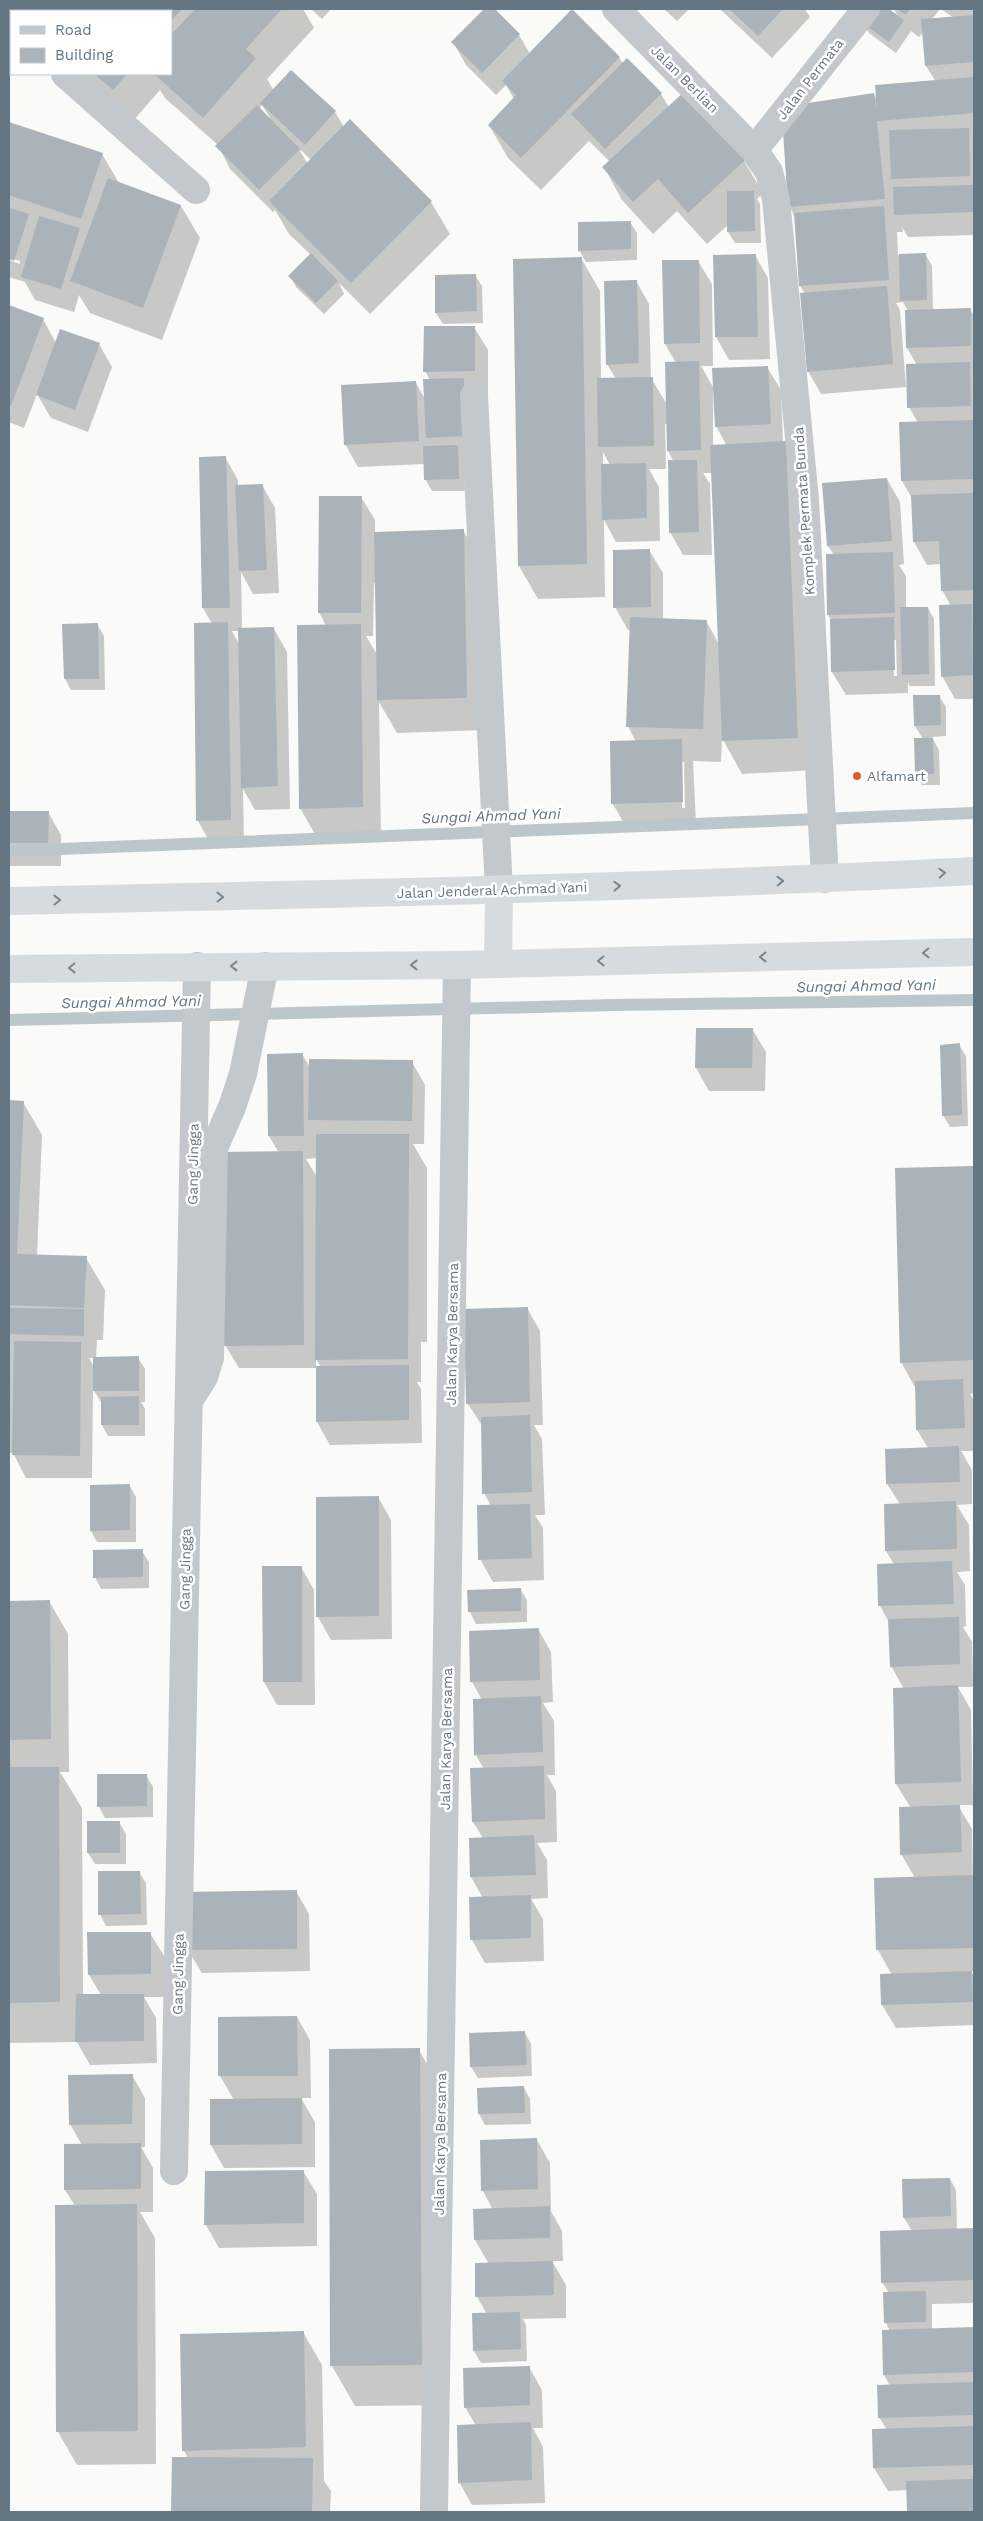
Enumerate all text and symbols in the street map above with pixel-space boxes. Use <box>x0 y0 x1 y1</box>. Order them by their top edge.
legend <box>10 10 172 75</box>
text: Road <box>55 21 92 39</box>
street label: Jalan Permata <box>773 35 847 123</box>
street label: Jalan Berlian <box>648 42 722 116</box>
text: Building <box>55 46 113 64</box>
street label: Komplek Permata Bunda <box>790 426 818 596</box>
place label: Alfamart <box>867 768 926 784</box>
marker: Alfamart <box>851 770 863 782</box>
water label: Sungai Ahmad Yani <box>421 805 562 827</box>
one-way arrow <box>938 867 946 878</box>
one-way arrow <box>776 875 784 886</box>
street label: Jalan Jenderal Achmad Yani <box>396 879 588 901</box>
one-way arrow <box>614 881 622 891</box>
one-way arrow <box>216 891 224 902</box>
one-way arrow <box>54 895 62 905</box>
one-way arrow <box>921 948 929 958</box>
one-way arrow <box>759 952 766 962</box>
one-way arrow <box>596 956 604 966</box>
one-way arrow <box>410 960 418 970</box>
one-way arrow <box>230 961 238 971</box>
one-way arrow <box>67 963 75 973</box>
water label: Sungai Ahmad Yani <box>796 976 937 996</box>
water label: Sungai Ahmad Yani <box>61 992 202 1012</box>
street label: Gang Jingga <box>184 1123 202 1205</box>
street label: Jalan Karya Bersama <box>443 1263 461 1405</box>
street label: Gang Jingga <box>176 1528 194 1610</box>
street label: Jalan Karya Bersama <box>437 1668 455 1810</box>
street label: Gang Jingga <box>169 1933 187 2015</box>
street label: Jalan Karya Bersama <box>431 2073 449 2215</box>

